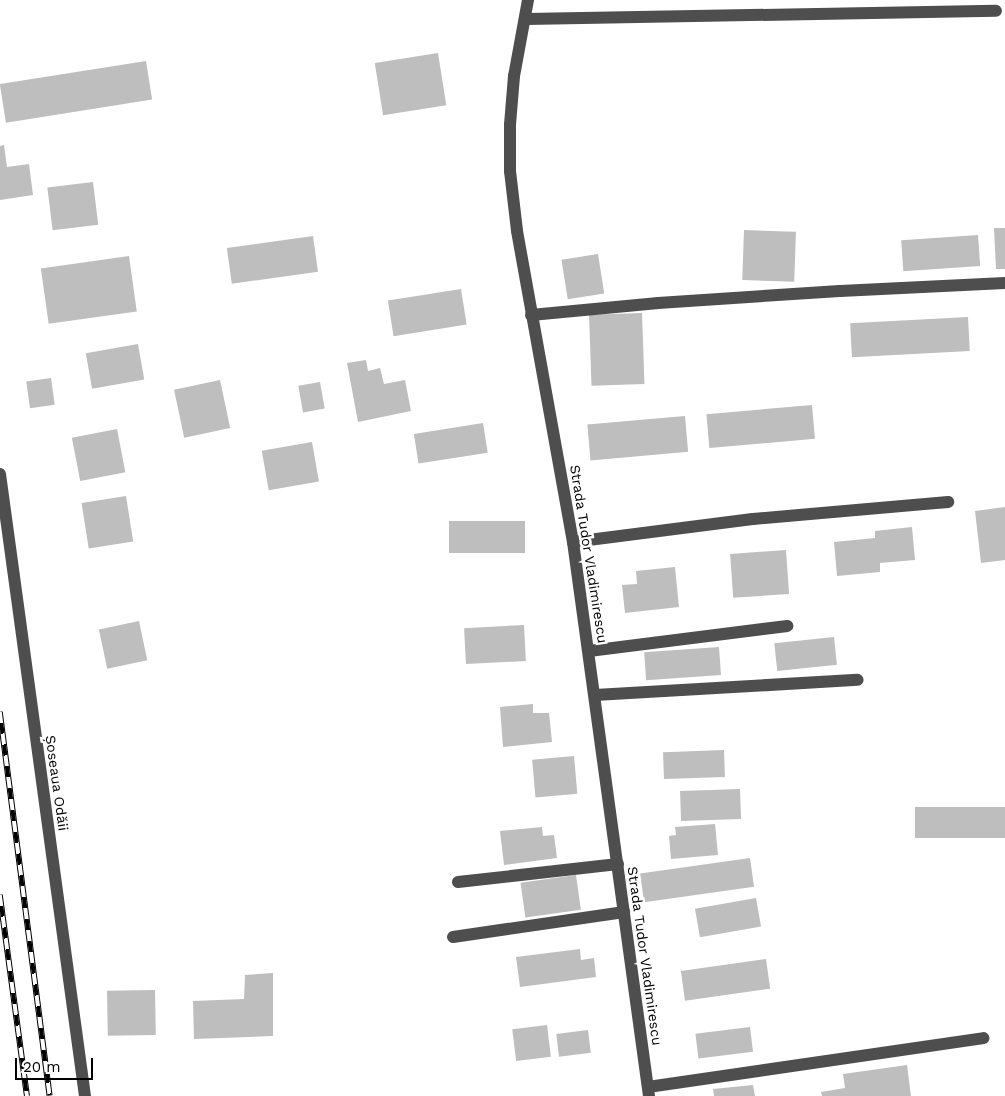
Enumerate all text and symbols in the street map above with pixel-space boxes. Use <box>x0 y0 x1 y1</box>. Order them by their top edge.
street label: Strada Tudor Vladimirescu <box>566 463 612 645</box>
street label: Șoseaua Odăii <box>42 734 72 832</box>
street label: Strada Tudor Vladimirescu <box>624 865 666 1047</box>
scale bar <box>18 1048 95 1080</box>
text: 20 m <box>23 1058 61 1076</box>

